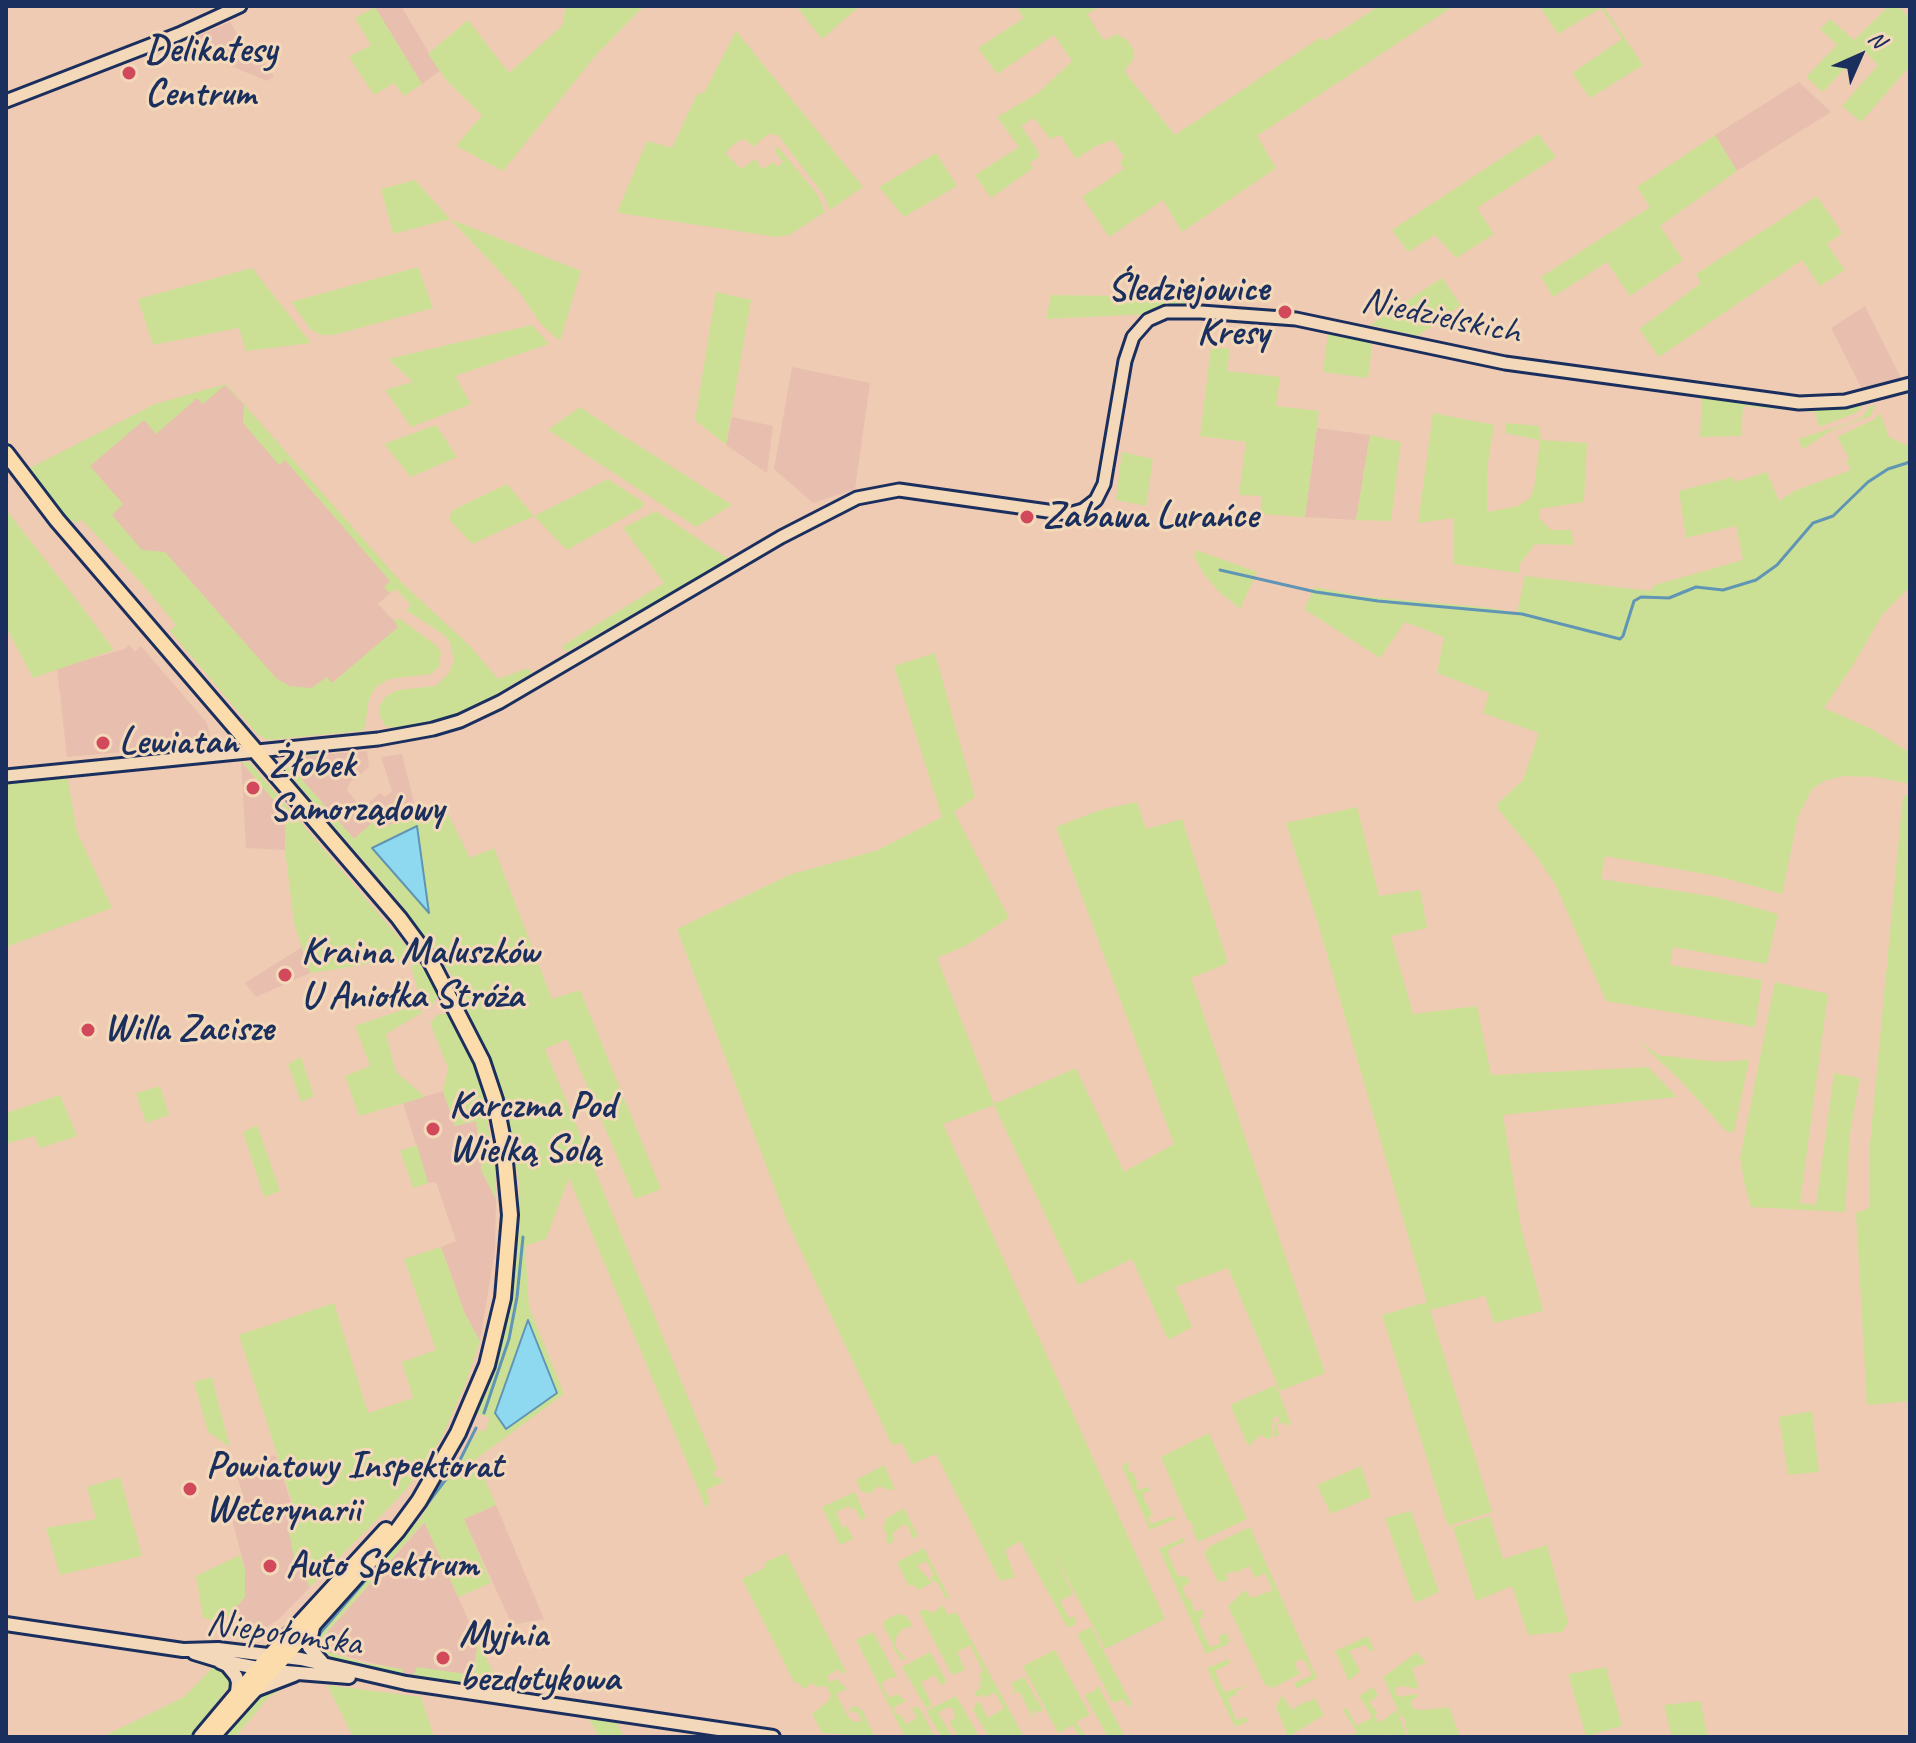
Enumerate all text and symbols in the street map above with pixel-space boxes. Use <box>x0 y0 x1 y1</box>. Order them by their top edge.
north arrow <box>1820 16 1900 96</box>
text: N <box>1862 24 1892 54</box>
place label: Delikatesy Centrum <box>145 28 277 118</box>
marker: Delikatesy Centrum <box>120 64 138 82</box>
place label: Śledziejowice Kresy <box>1108 267 1269 356</box>
street label: Niedzielskich <box>1357 278 1525 356</box>
marker: Śledziejowice Kresy <box>1276 303 1294 321</box>
place label: Zabawa Lurańce <box>1043 494 1258 540</box>
marker: Zabawa Lurańce <box>1018 508 1036 526</box>
place label: Lewiatan <box>119 720 238 766</box>
marker: Lewiatan <box>94 734 112 752</box>
place label: Żłobek Samorządowy <box>269 743 444 832</box>
marker: Żłobek Samorządowy <box>244 779 262 797</box>
place label: Kraina Maluszków U Aniołka Stróża <box>301 930 539 1020</box>
marker: Kraina Maluszków U Aniołka Stróża <box>276 966 294 984</box>
place label: Willa Zacisze <box>104 1007 274 1053</box>
marker: Willa Zacisze <box>79 1021 97 1039</box>
place label: Karczma Pod Wielką Solą <box>449 1084 615 1174</box>
marker: Karczma Pod Wielką Solą <box>424 1120 442 1138</box>
place label: Powiatowy Inspektorat Weterynarii <box>206 1444 503 1534</box>
marker: Powiatowy Inspektorat Weterynarii <box>181 1480 199 1498</box>
place label: Auto Spektrum <box>286 1543 478 1589</box>
marker: Auto Spektrum <box>261 1557 279 1575</box>
street label: Niepołomska <box>204 1601 364 1667</box>
place label: Myjnia bezdotykowa <box>459 1613 620 1702</box>
marker: Myjnia bezdotykowa <box>434 1649 452 1667</box>

